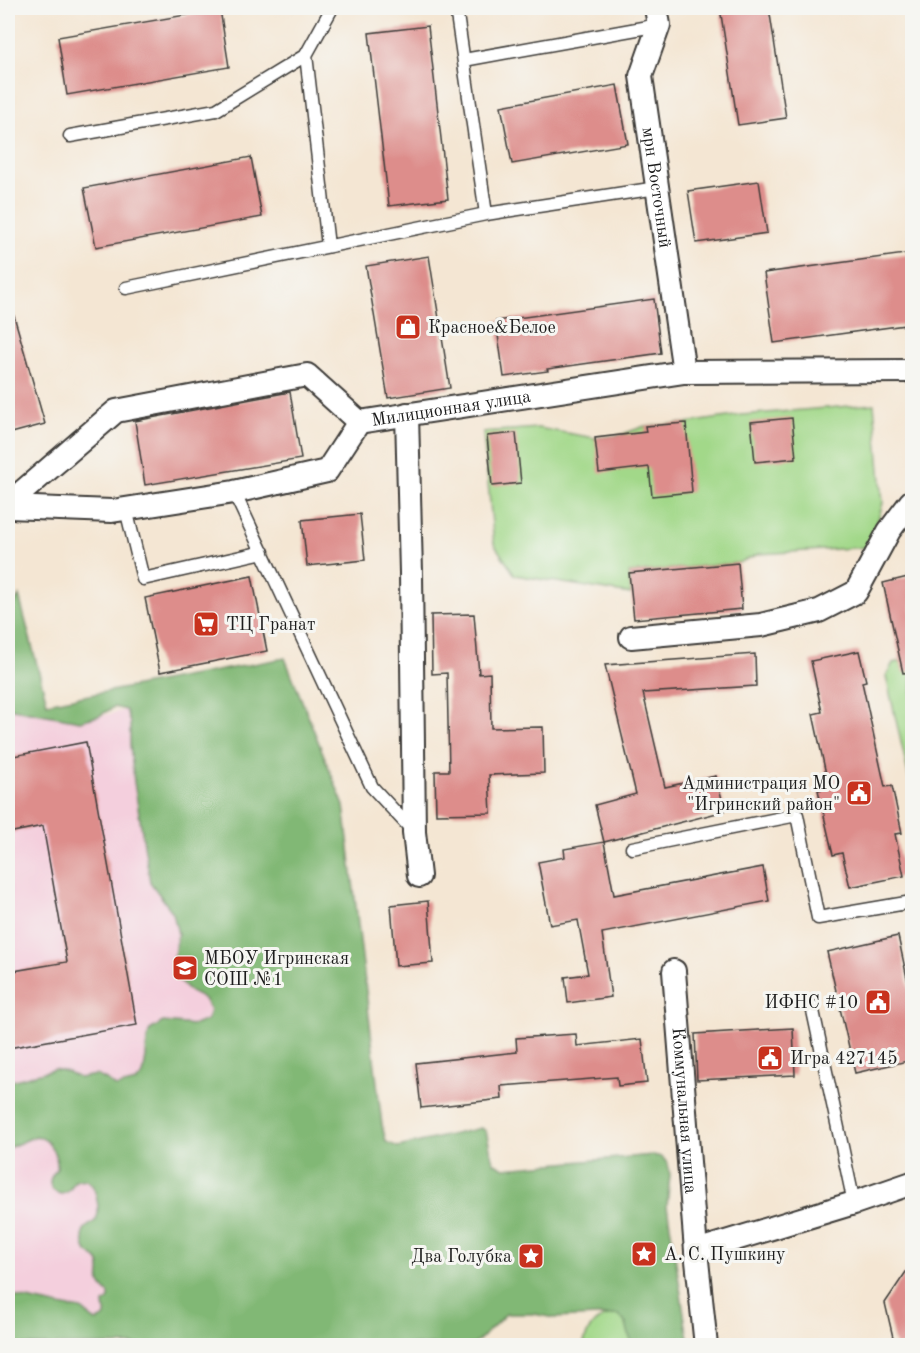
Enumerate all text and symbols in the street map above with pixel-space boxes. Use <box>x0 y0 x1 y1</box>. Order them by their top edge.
street label: мрн Восточный <box>639 126 674 249</box>
shop icon: Красное&Белое <box>393 312 423 342</box>
place label: Красное&Белое <box>428 319 556 337</box>
street label: Милиционная улица <box>370 388 532 430</box>
supermarket icon: ТЦ Гранат <box>191 609 221 639</box>
place label: ТЦ Гранат <box>226 616 315 634</box>
place label: Администрация МО "Игринский район" <box>682 775 840 814</box>
public building icon: Администрация МО "Игринский район" <box>844 778 874 808</box>
place label: МБОУ Игринская СОШ №1 <box>204 950 349 989</box>
school or university icon: МБОУ Игринская СОШ №1 <box>170 953 200 983</box>
public building icon: ИФНС #10 <box>863 987 893 1017</box>
place label: ИФНС #10 <box>765 994 858 1012</box>
street label: Коммунальная улица <box>668 1027 699 1195</box>
public building icon: Игра 427145 <box>755 1043 785 1073</box>
place label: Игра 427145 <box>790 1050 898 1068</box>
place icon: А. С. Пушкину <box>629 1239 659 1269</box>
place icon: Два Голубка <box>516 1241 546 1271</box>
place label: А. С. Пушкину <box>664 1246 786 1264</box>
place label: Два Голубка <box>411 1248 512 1266</box>

